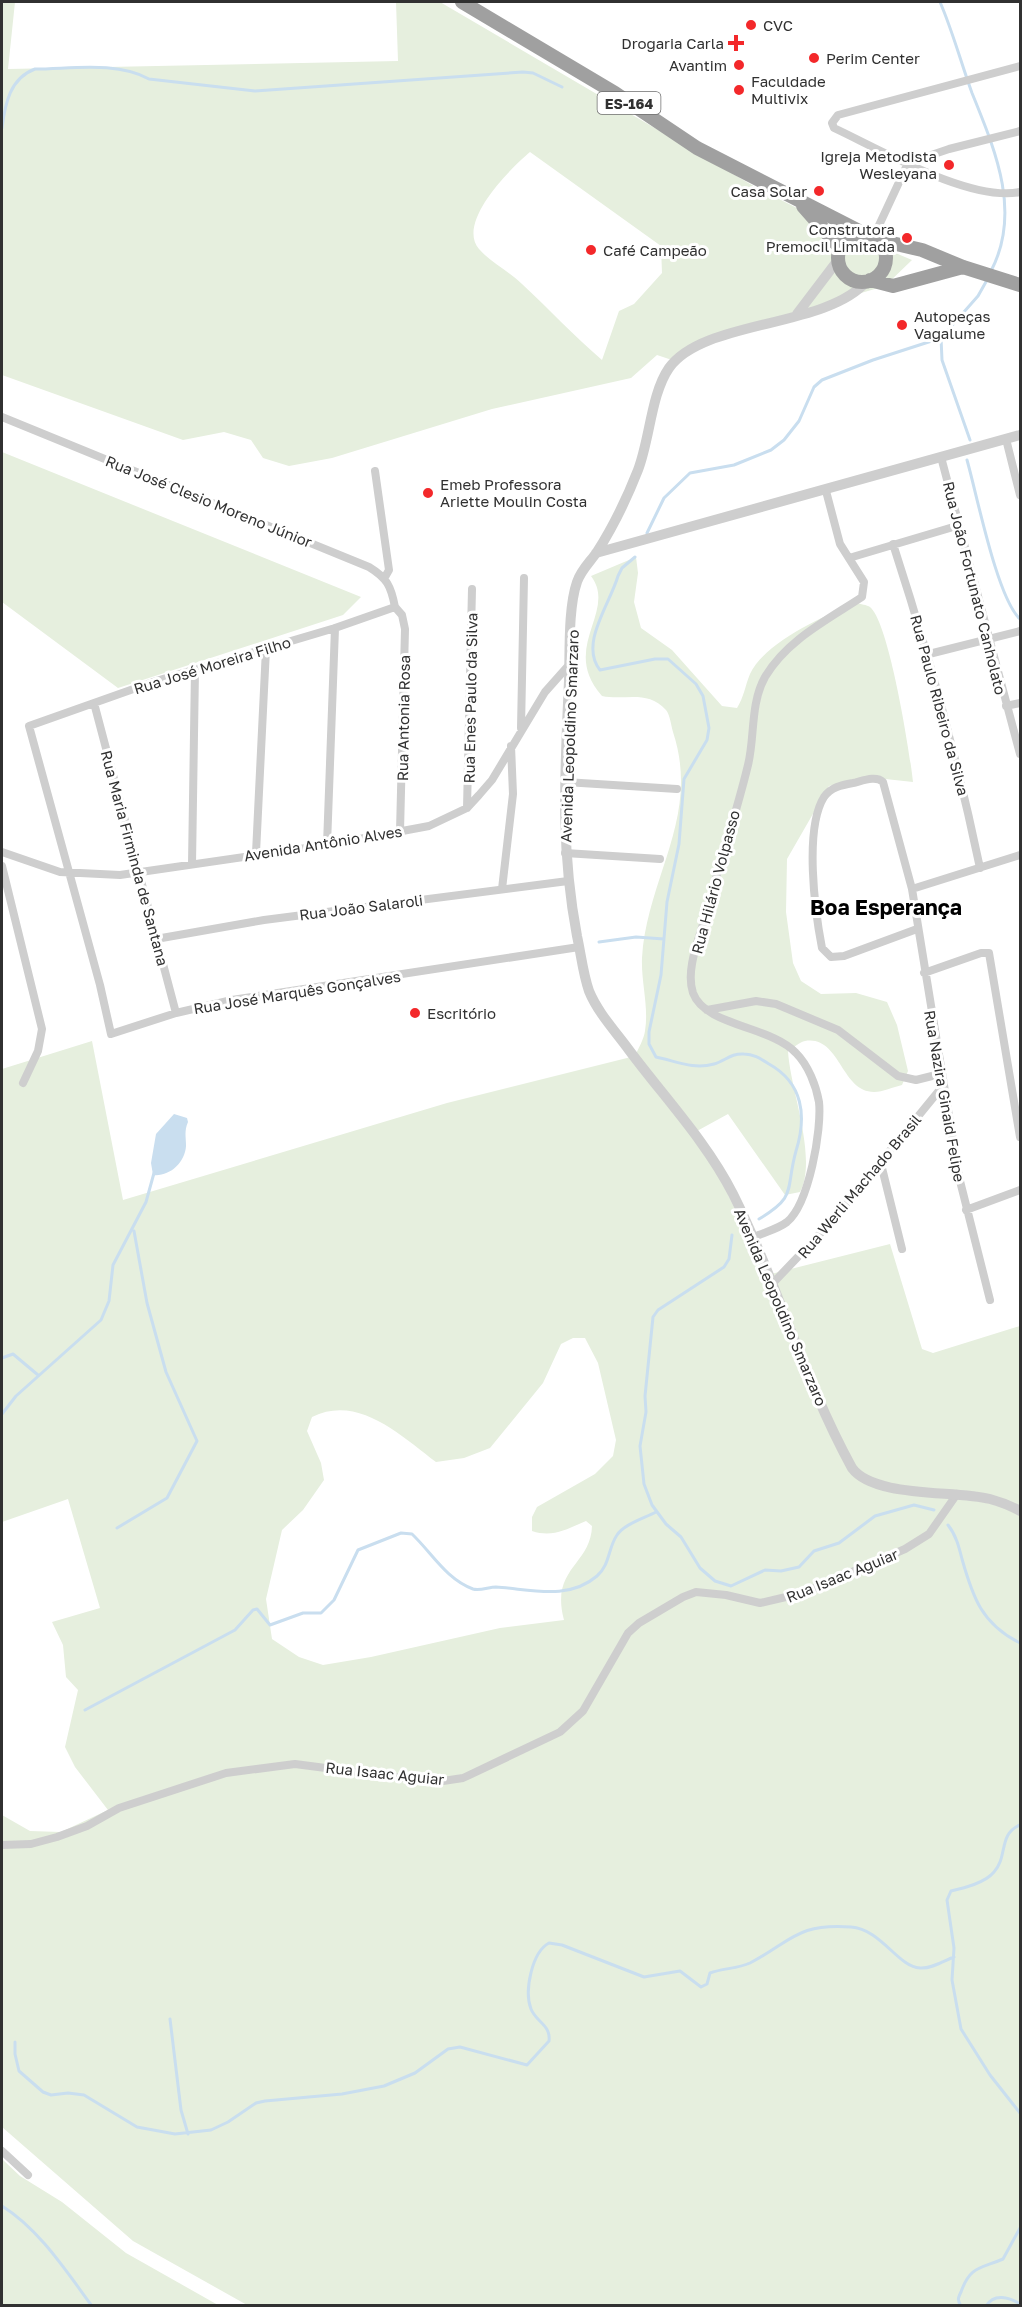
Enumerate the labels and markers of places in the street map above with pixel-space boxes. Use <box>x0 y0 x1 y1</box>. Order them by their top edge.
place label: CVC <box>763 16 793 34</box>
marker: CVC <box>744 18 758 32</box>
place label: Drogaria Carla <box>621 34 724 52</box>
marker: Drogaria Carla <box>729 36 743 50</box>
place label: Perim Center <box>826 49 920 67</box>
marker: Perim Center <box>807 51 821 65</box>
place label: Avantim <box>669 56 727 74</box>
marker: Avantim <box>732 58 746 72</box>
place label: Faculdade Multivix <box>751 72 826 107</box>
marker: Faculdade Multivix <box>732 83 746 97</box>
place label: Igreja Metodista Wesleyana <box>820 147 937 182</box>
marker: Igreja Metodista Wesleyana <box>942 158 956 172</box>
place label: Casa Solar <box>730 182 807 200</box>
marker: Casa Solar <box>812 184 826 198</box>
place label: Construtora Premocil Limitada <box>766 220 895 255</box>
marker: Construtora Premocil Limitada <box>900 231 914 245</box>
place label: Café Campeão <box>603 241 707 259</box>
marker: Café Campeão <box>584 243 598 257</box>
place label: Autopeças Vagalume <box>914 307 990 342</box>
marker: Autopeças Vagalume <box>895 318 909 332</box>
place label: Emeb Professora Ariette Moulin Costa <box>440 475 587 510</box>
marker: Emeb Professora Ariette Moulin Costa <box>421 486 435 500</box>
place label: Escritório <box>427 1004 496 1022</box>
marker: Escritório <box>408 1006 422 1020</box>

